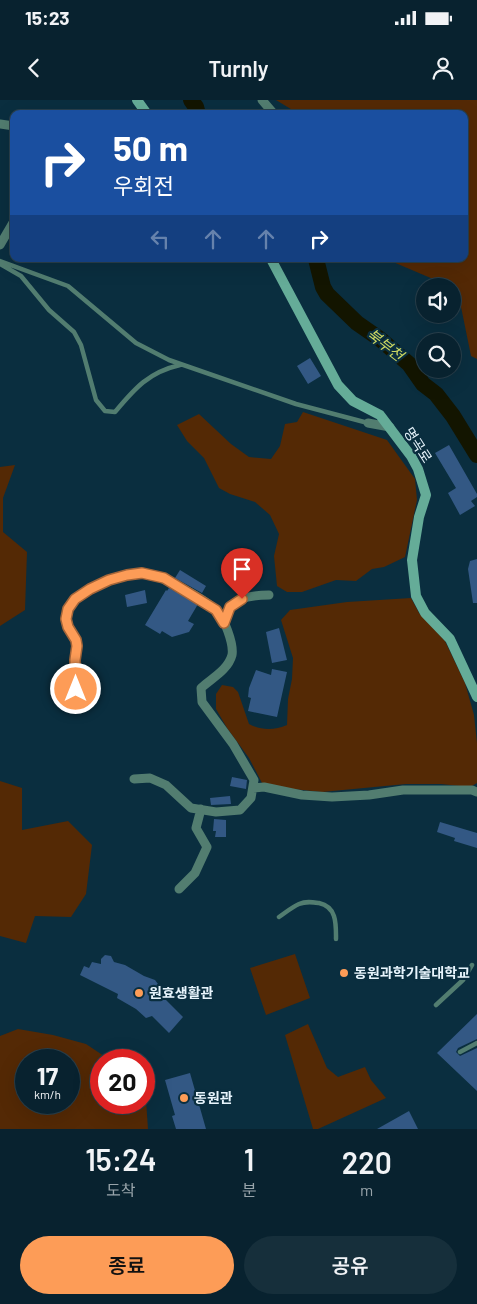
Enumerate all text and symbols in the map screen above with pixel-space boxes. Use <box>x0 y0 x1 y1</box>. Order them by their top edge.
text: 15:23 <box>25 6 70 29</box>
icon: back <box>20 54 48 82</box>
icon: person <box>429 54 457 82</box>
text: Turnly <box>209 55 268 81</box>
text: 50 m <box>113 126 188 168</box>
icon: right <box>30 130 95 195</box>
text: 우회전 <box>113 172 174 198</box>
icon: left <box>146 225 174 253</box>
icon: ahead <box>199 225 227 253</box>
icon: ahead <box>252 225 280 253</box>
icon: right <box>305 225 333 253</box>
map controls <box>416 278 461 378</box>
button: sound <box>416 278 461 323</box>
water label: 북부천 <box>364 324 409 365</box>
button: search <box>416 333 461 378</box>
street label: 명곡로 <box>401 424 436 466</box>
pin <box>221 548 263 599</box>
icon: arrive <box>228 555 256 583</box>
position arrow <box>49 662 101 714</box>
place label: 동원과학기술대학교 <box>354 964 470 981</box>
marker: 동원과학기술대학교 <box>338 967 350 979</box>
place label: 원효생활관 <box>149 984 214 1001</box>
marker: 원효생활관 <box>133 987 145 999</box>
speed limit sign: 20 <box>90 1049 155 1114</box>
text: 17 <box>37 1060 58 1090</box>
text: km/h <box>34 1087 61 1101</box>
place label: 동원관 <box>194 1089 233 1106</box>
marker: 동원관 <box>178 1092 190 1104</box>
text: 15:24 <box>85 1141 156 1177</box>
text: 1 <box>244 1141 254 1177</box>
text: 220 <box>342 1144 392 1180</box>
text: 도착 <box>106 1180 136 1199</box>
text: 분 <box>242 1180 256 1199</box>
text: m <box>360 1180 373 1199</box>
button: 종료 <box>20 1236 234 1294</box>
button: 공유 <box>244 1236 457 1294</box>

